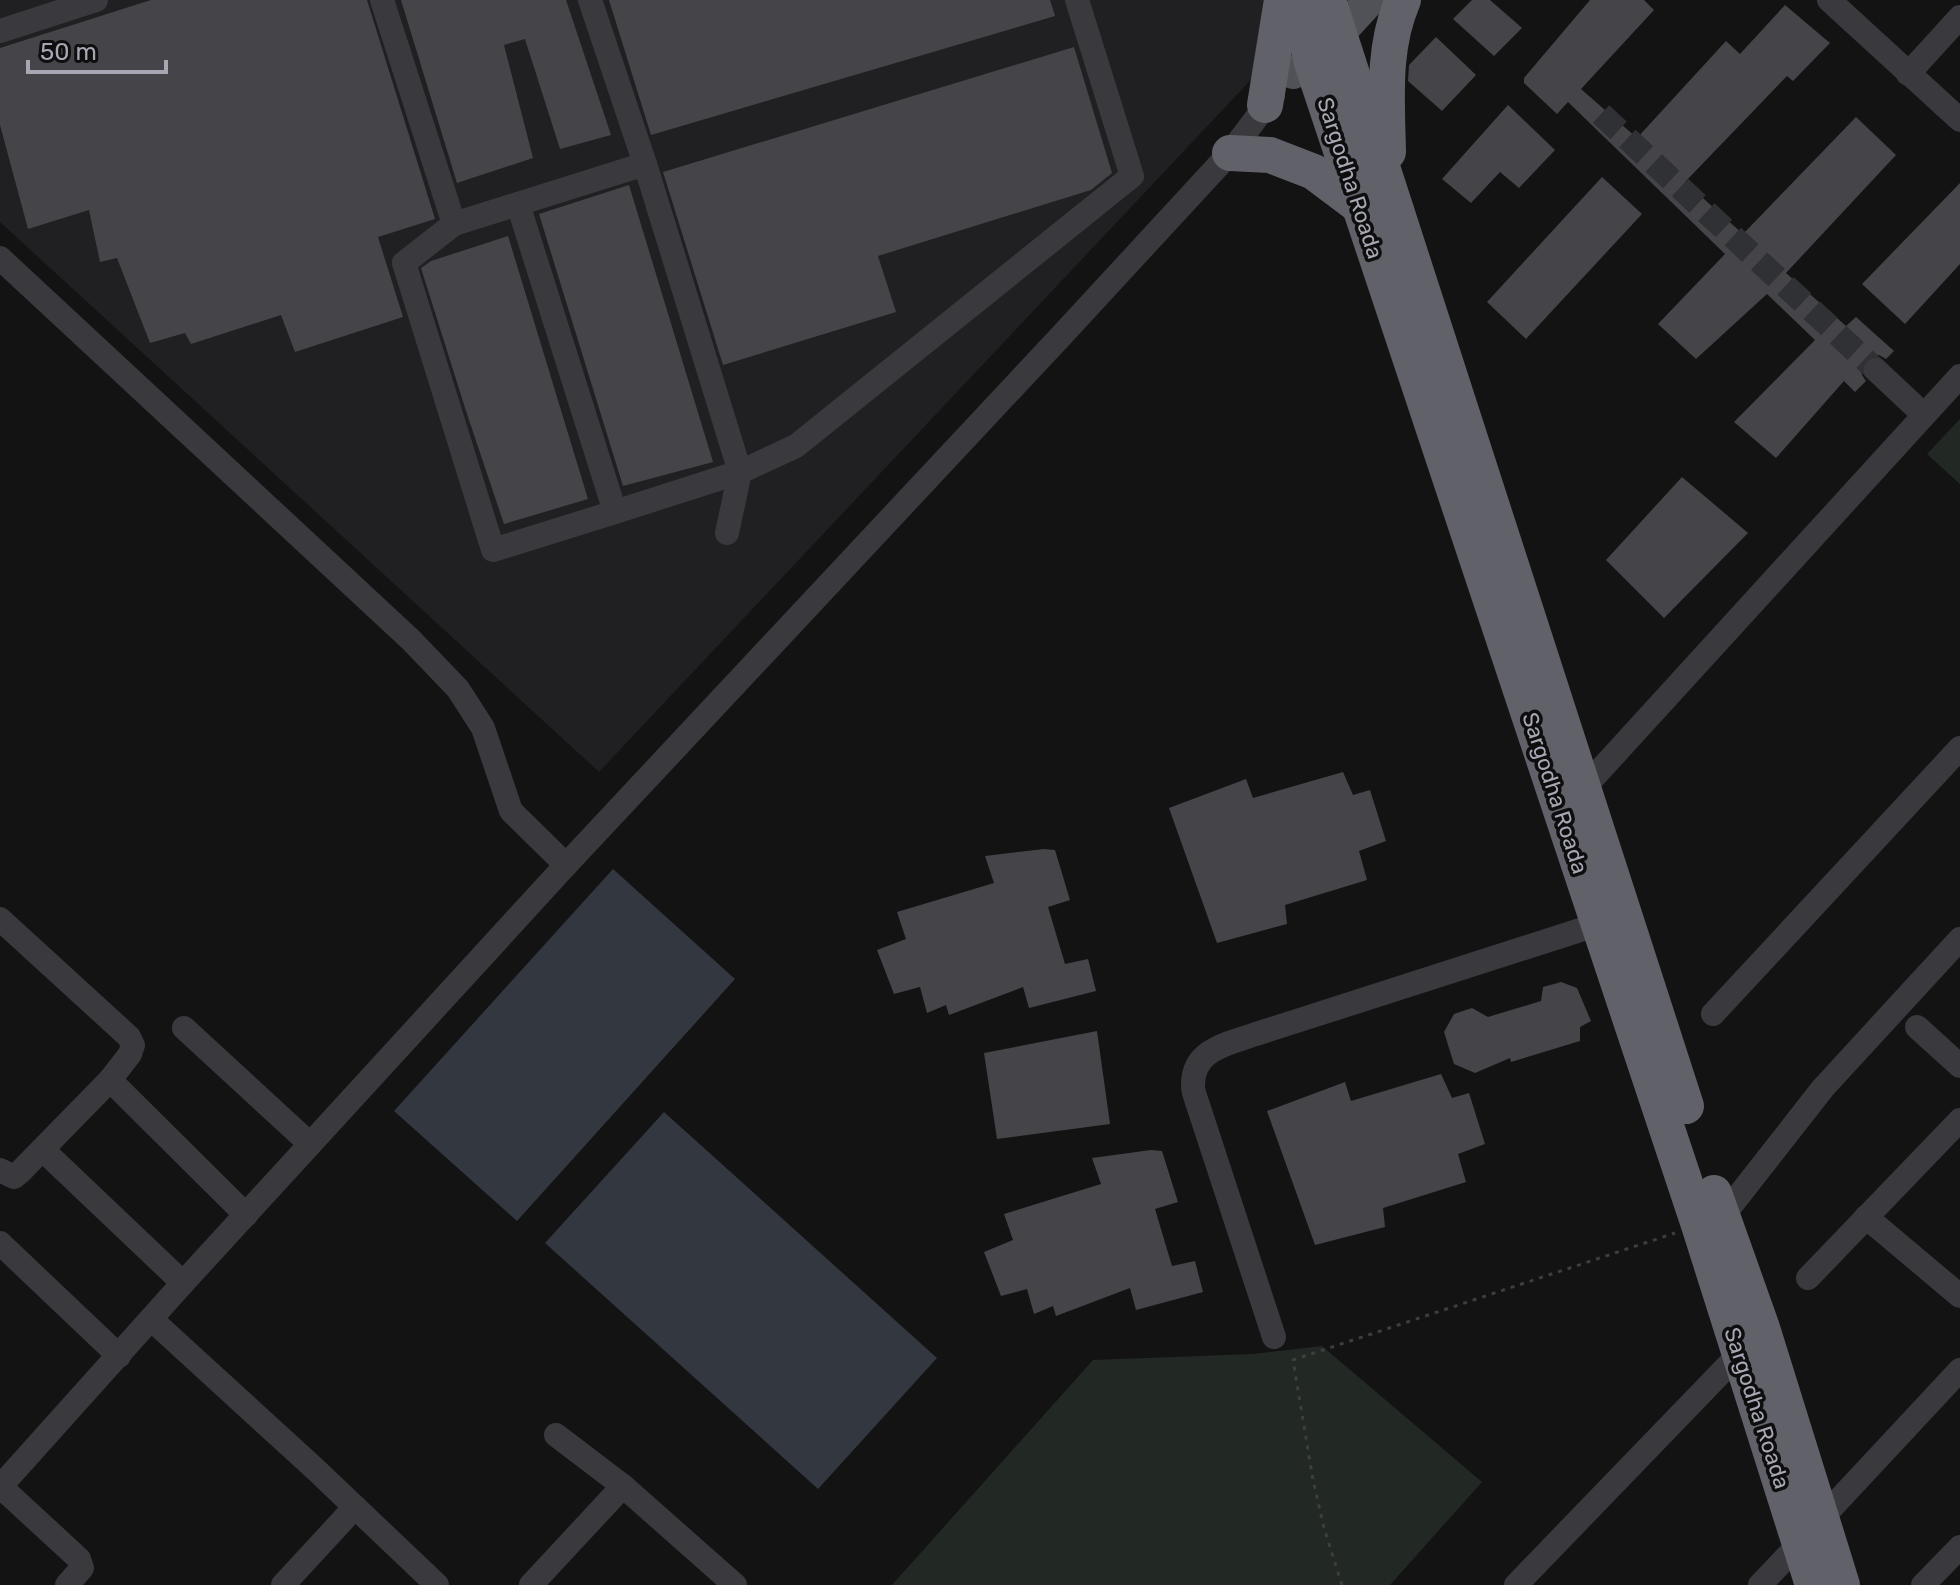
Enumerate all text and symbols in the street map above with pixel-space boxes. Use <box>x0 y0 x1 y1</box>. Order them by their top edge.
scale bar <box>28 24 166 74</box>
text: 50 m <box>40 38 97 66</box>
street label: Sargodha Roada <box>1311 94 1389 262</box>
street label: Sargodha Roada <box>1516 709 1594 877</box>
street label: Sargodha Roada <box>1718 1324 1796 1492</box>

